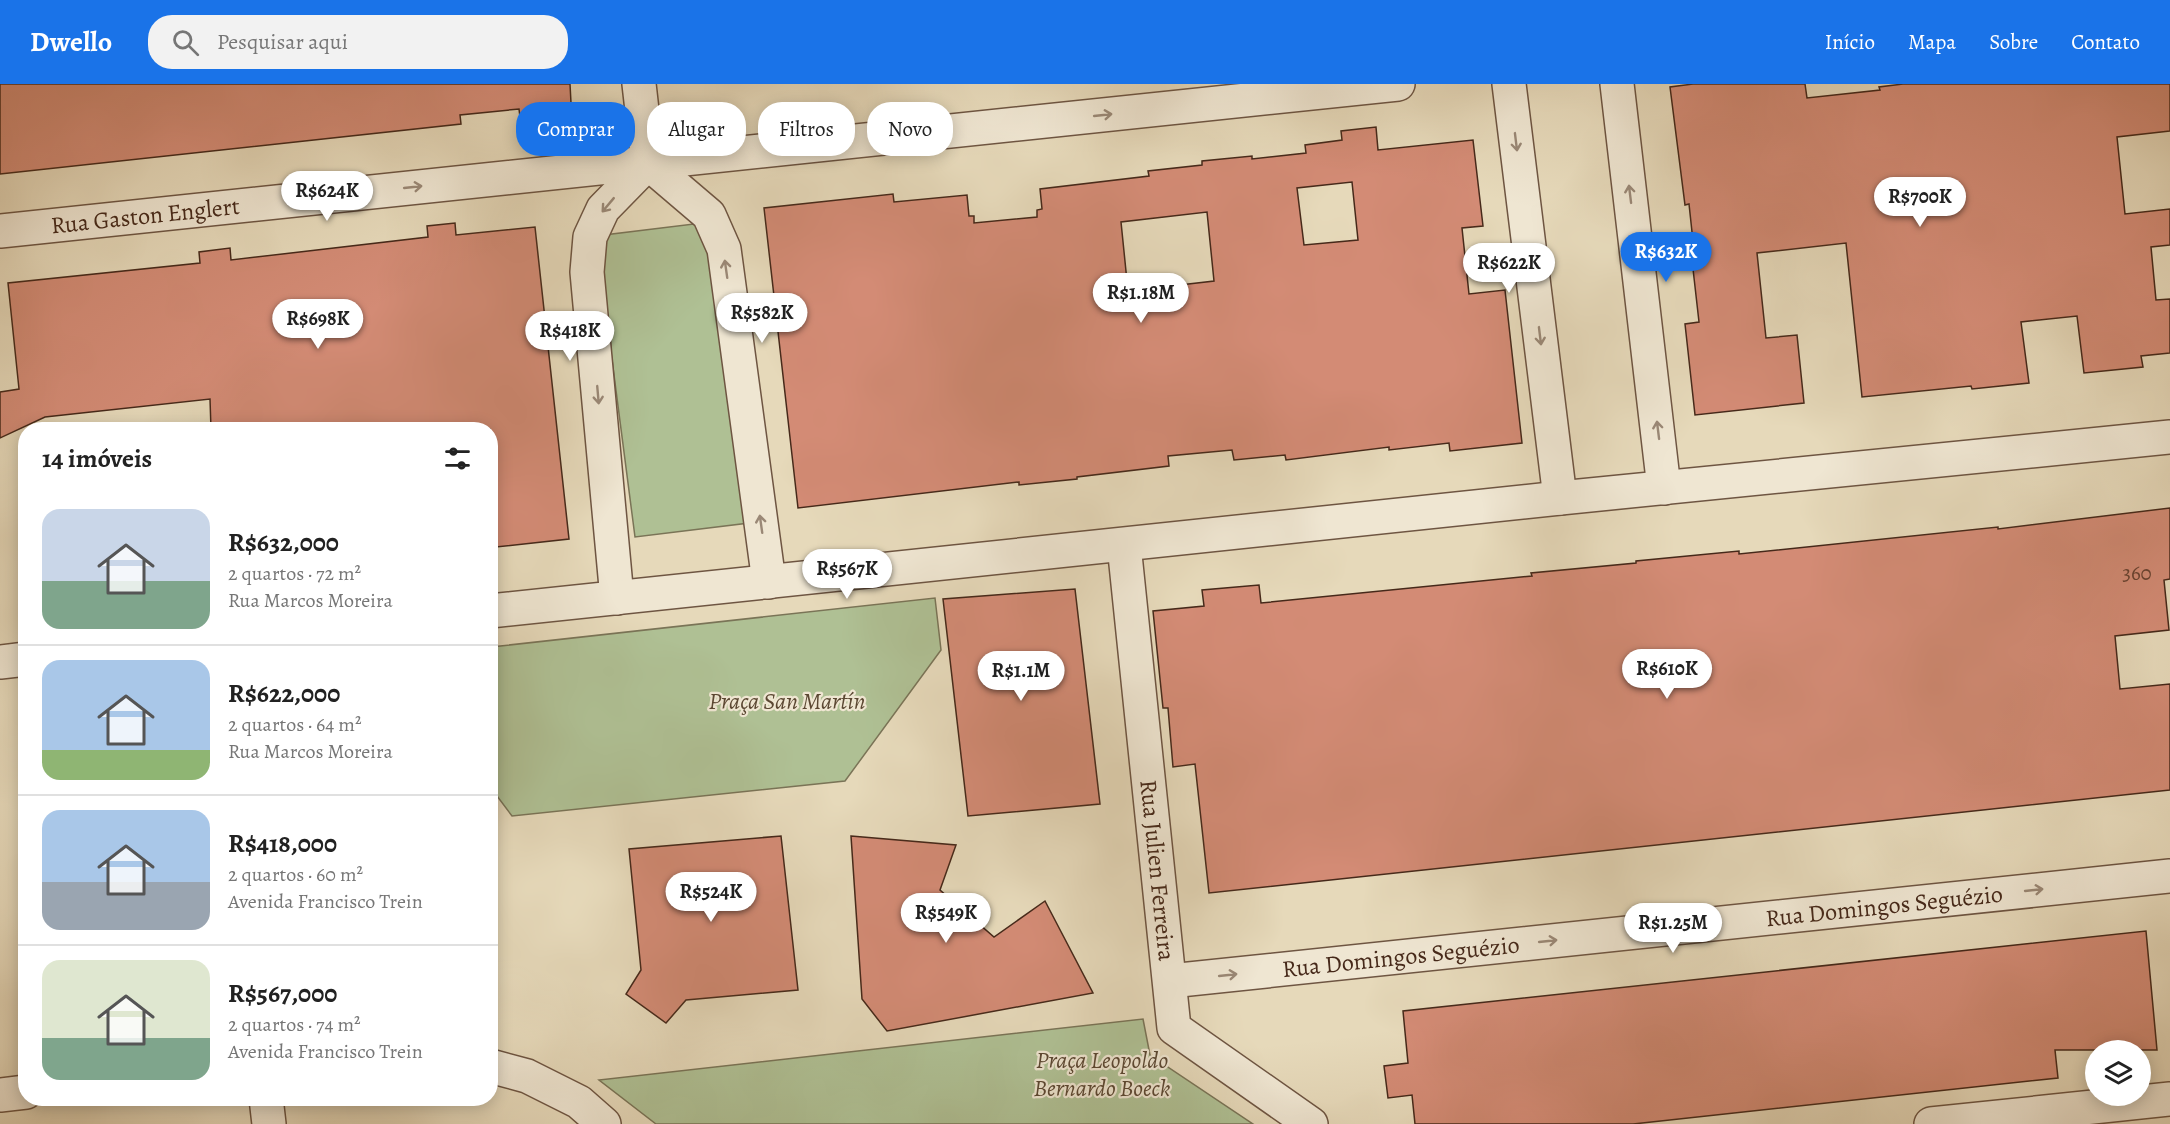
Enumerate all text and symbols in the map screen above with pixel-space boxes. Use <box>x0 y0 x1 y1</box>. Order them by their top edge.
search box <box>148 15 568 69</box>
text: Dwello <box>30 23 112 61</box>
icon: search <box>169 26 202 59</box>
text: Pesquisar aqui <box>217 27 348 57</box>
text: Início <box>1825 28 1875 56</box>
text: Mapa <box>1908 28 1956 56</box>
text: Sobre <box>1989 28 2038 56</box>
text: Contato <box>2071 28 2140 56</box>
chip: Comprar <box>516 102 635 156</box>
chip: Alugar <box>647 102 746 156</box>
chip: Filtros <box>758 102 855 156</box>
chip: Novo <box>867 102 953 156</box>
one-way arrow <box>1092 109 1112 120</box>
one-way arrow <box>1510 132 1521 151</box>
pin: R$624K <box>278 171 376 222</box>
text: R$624K <box>295 177 359 204</box>
pin: R$700K <box>1871 177 1969 228</box>
one-way arrow <box>403 182 423 193</box>
text: R$700K <box>1888 183 1952 210</box>
one-way arrow <box>1624 185 1635 205</box>
street label: Rua Gaston Englert <box>49 190 241 242</box>
one-way arrow <box>601 197 615 212</box>
pin: R$632K <box>1617 232 1715 283</box>
text: R$632K <box>1635 238 1697 265</box>
pin: R$622K <box>1460 243 1558 294</box>
text: R$622K <box>1477 249 1541 276</box>
one-way arrow <box>721 259 732 279</box>
pin: R$1.18M <box>1086 273 1196 324</box>
text: R$1.18M <box>1107 279 1175 306</box>
pin: R$582K <box>713 293 811 344</box>
pin: R$698K <box>269 299 367 350</box>
text: R$582K <box>730 299 794 326</box>
text: R$698K <box>286 305 350 332</box>
pin: R$418K <box>521 311 619 362</box>
text: R$418K <box>539 317 601 344</box>
one-way arrow <box>1534 325 1545 345</box>
one-way arrow <box>593 384 604 404</box>
one-way arrow <box>1652 420 1663 440</box>
text: 14 imóveis <box>42 441 152 476</box>
icon: filters <box>441 442 474 475</box>
one-way arrow <box>755 515 766 535</box>
text: R$632,000 <box>228 525 339 560</box>
icon: home <box>90 533 162 605</box>
pin: R$567K <box>798 549 896 600</box>
text: R$567K <box>816 555 878 582</box>
house number: 360 <box>2122 559 2152 587</box>
text: 2 quartos · 72 m² <box>228 560 361 587</box>
text: Rua Marcos Moreira <box>228 587 393 614</box>
pin: R$610K <box>1618 649 1716 700</box>
pin: R$1.1M <box>972 651 1070 702</box>
text: R$610K <box>1636 655 1698 682</box>
text: R$1.1M <box>992 657 1050 684</box>
text: R$622,000 <box>228 676 340 711</box>
icon: home <box>90 684 162 756</box>
park label: Praça San Martín <box>709 685 865 717</box>
text: 2 quartos · 64 m² <box>228 711 362 738</box>
text: Rua Marcos Moreira <box>228 738 393 765</box>
street label: Rua Julien Ferreira <box>1132 778 1183 963</box>
text: R$418,000 <box>228 826 337 861</box>
icon: home <box>90 834 162 906</box>
text: 2 quartos · 60 m² <box>228 861 363 888</box>
pin: R$524K <box>662 872 760 923</box>
text: R$524K <box>680 878 742 905</box>
street label: Rua Domingos Seguézio <box>1764 878 2004 934</box>
one-way arrow <box>2023 884 2043 895</box>
text: Avenida Francisco Trein <box>228 888 423 915</box>
pin: R$549K <box>897 893 995 944</box>
text: R$549K <box>915 899 977 926</box>
pin: R$1.25M <box>1618 903 1728 954</box>
text: R$1.25M <box>1638 909 1708 936</box>
street label: Rua Domingos Seguézio <box>1281 928 1521 985</box>
one-way arrow <box>1537 935 1557 946</box>
one-way arrow <box>1218 969 1238 980</box>
text: R$567,000 <box>228 976 337 1011</box>
icon: home <box>90 984 162 1056</box>
text: 2 quartos · 74 m² <box>228 1011 361 1038</box>
text: Avenida Francisco Trein <box>228 1038 423 1065</box>
map controls <box>2085 1040 2151 1106</box>
button: layers <box>2085 1040 2151 1106</box>
park label: Praça Leopoldo Bernardo Boeck <box>1033 1044 1171 1104</box>

